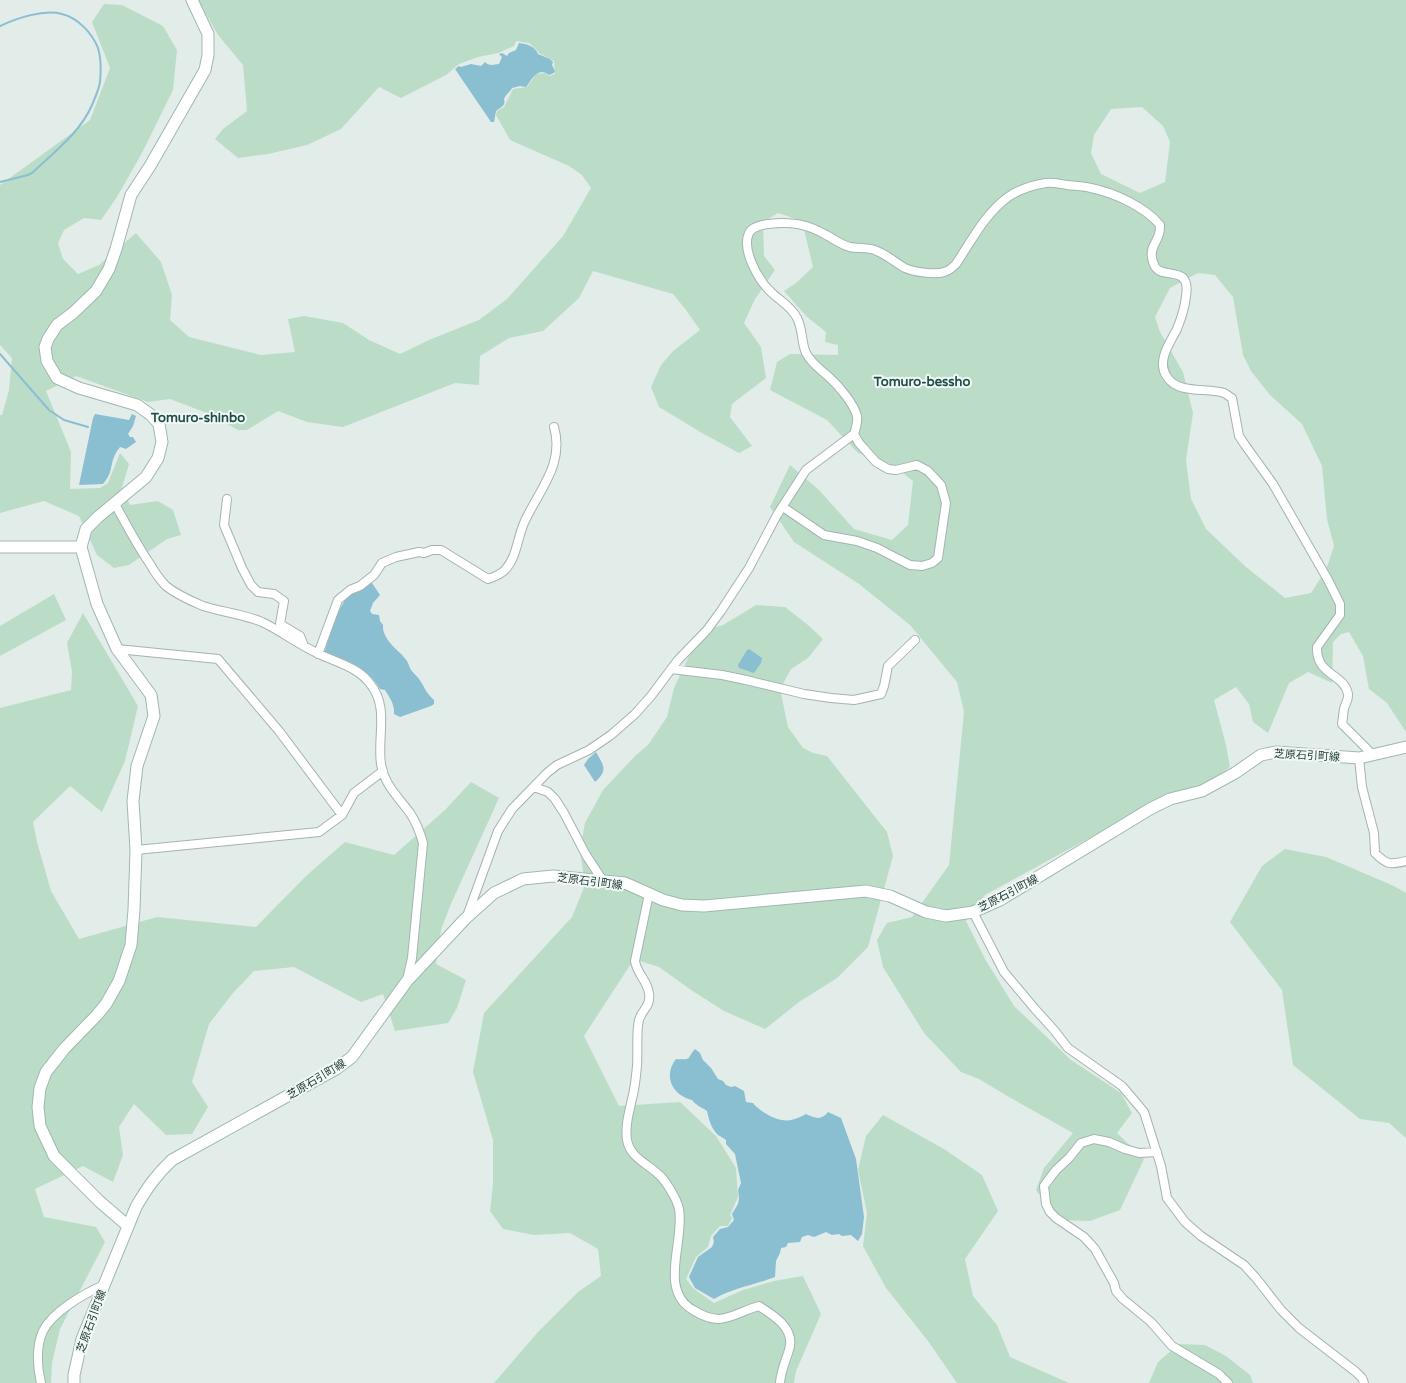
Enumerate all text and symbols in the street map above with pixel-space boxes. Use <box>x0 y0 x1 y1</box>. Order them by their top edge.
district label: Tomuro-bessho <box>873 374 970 390</box>
district label: Tomuro-shinbo <box>150 410 245 426</box>
street label: 芝原石引町線 <box>1274 747 1340 764</box>
street label: 芝原石引町線 <box>556 871 623 892</box>
street label: 芝原石引町線 <box>976 872 1040 915</box>
street label: 芝原石引町線 <box>285 1057 348 1102</box>
street label: 芝原石引町線 <box>74 1288 109 1354</box>

